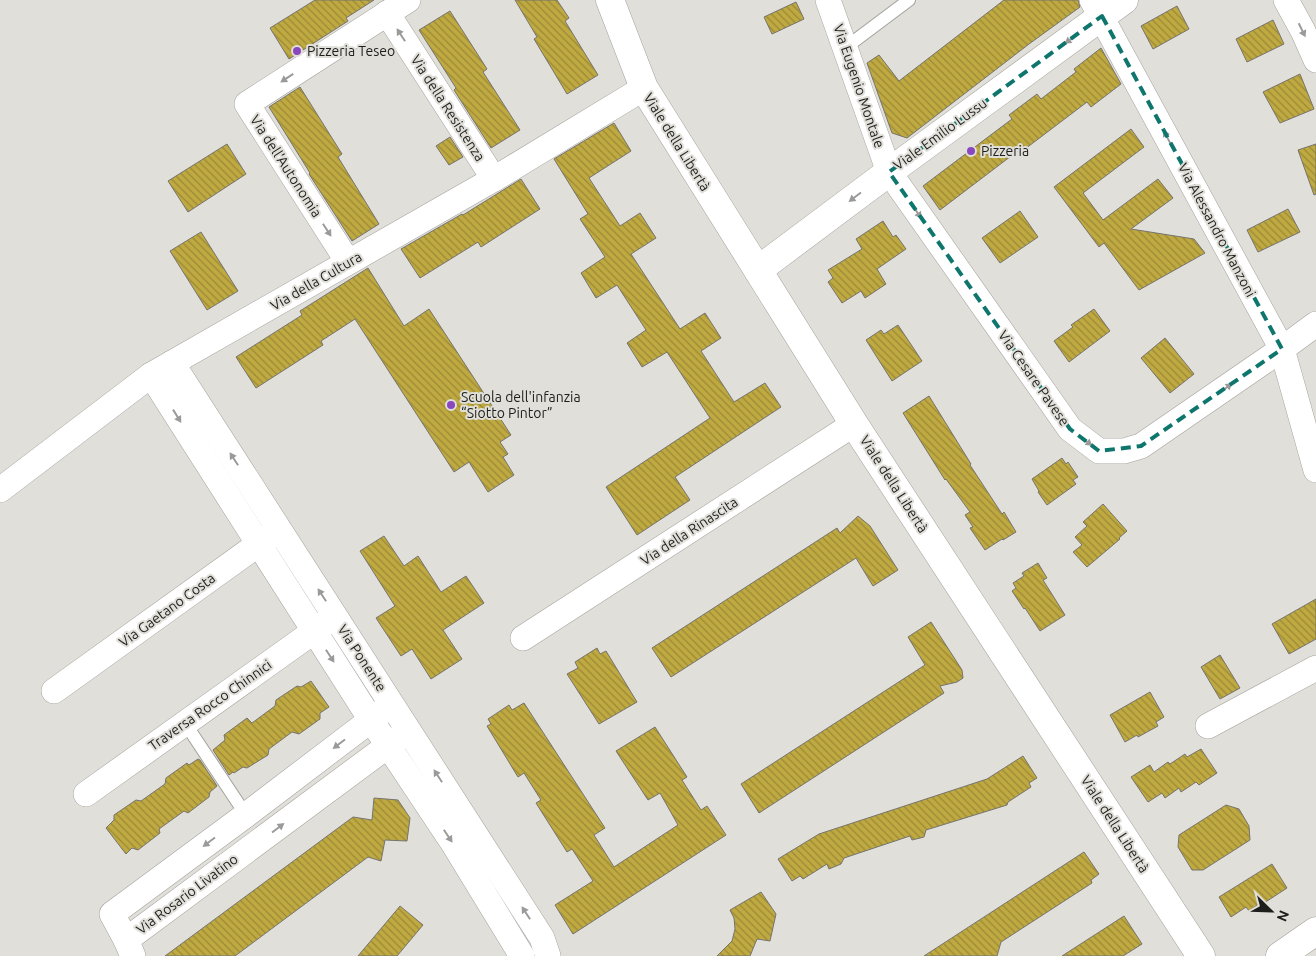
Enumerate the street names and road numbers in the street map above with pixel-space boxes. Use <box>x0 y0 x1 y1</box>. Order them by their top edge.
street label: Via Eugenio Montale <box>830 22 888 150</box>
street label: Via della Resistenza <box>408 52 488 164</box>
street label: Viale della Libertà <box>640 90 714 194</box>
street label: Viale Emilio Lussu <box>890 95 990 173</box>
street label: Via dell'Autonomia <box>247 112 325 220</box>
street label: Via Alessandro Manzoni <box>1175 160 1259 300</box>
street label: Via della Cultura <box>267 248 365 314</box>
street label: Via Cesare Pavese <box>995 327 1073 429</box>
street label: Viale della Libertà <box>857 432 931 536</box>
street label: Via della Rinascita <box>637 494 741 568</box>
street label: Via Gaetano Costa <box>116 570 218 650</box>
street label: Via Ponente <box>334 622 390 694</box>
street label: Traversa Rocco Chinnici <box>145 656 275 754</box>
street label: Viale della Libertà <box>1078 772 1152 876</box>
street label: Via Rosario Livatino <box>133 851 241 937</box>

